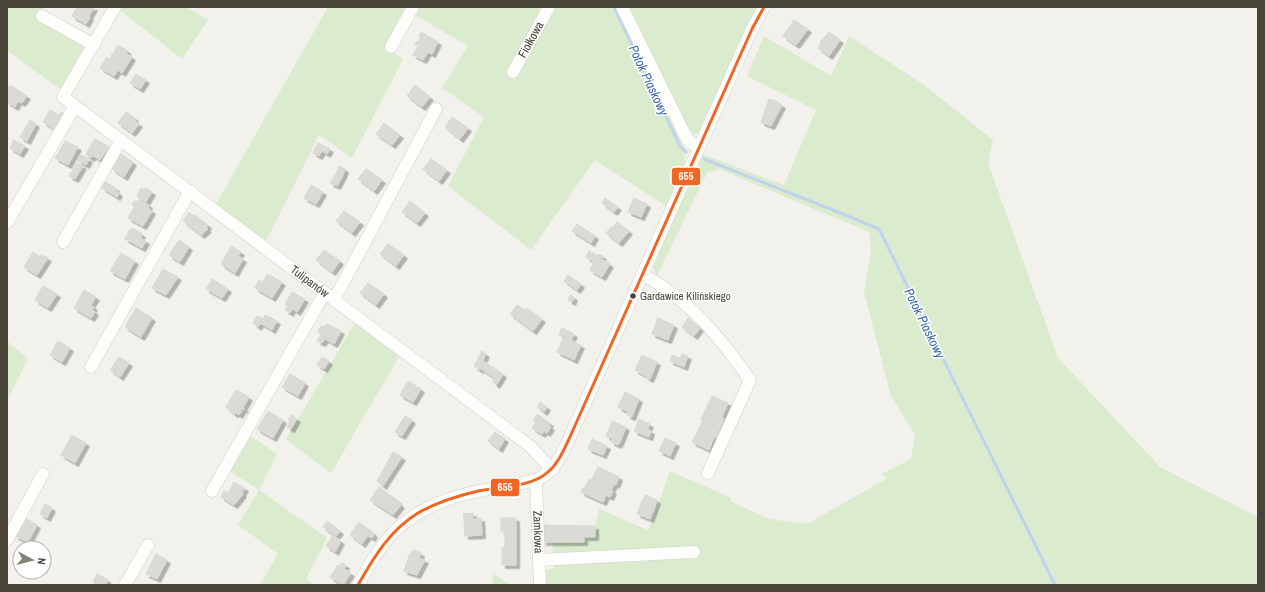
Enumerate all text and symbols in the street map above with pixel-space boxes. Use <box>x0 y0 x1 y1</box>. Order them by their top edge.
street label: Fiołkowa <box>514 18 548 61</box>
water label: Potok Piaskowy <box>625 42 673 119</box>
line badge: 655 <box>671 167 701 186</box>
text: 655 <box>678 169 694 183</box>
street label: Tulipanów <box>287 262 333 302</box>
water label: Potok Piaskowy <box>900 285 949 362</box>
place label: Gardawice Kilińskiego <box>640 289 731 303</box>
marker: Gardawice Kilińskiego <box>628 291 638 301</box>
line badge: 655 <box>490 478 520 497</box>
text: 655 <box>497 480 513 494</box>
street label: Zamkowa <box>529 510 547 554</box>
north arrow <box>12 540 52 580</box>
text: N <box>35 557 49 565</box>

